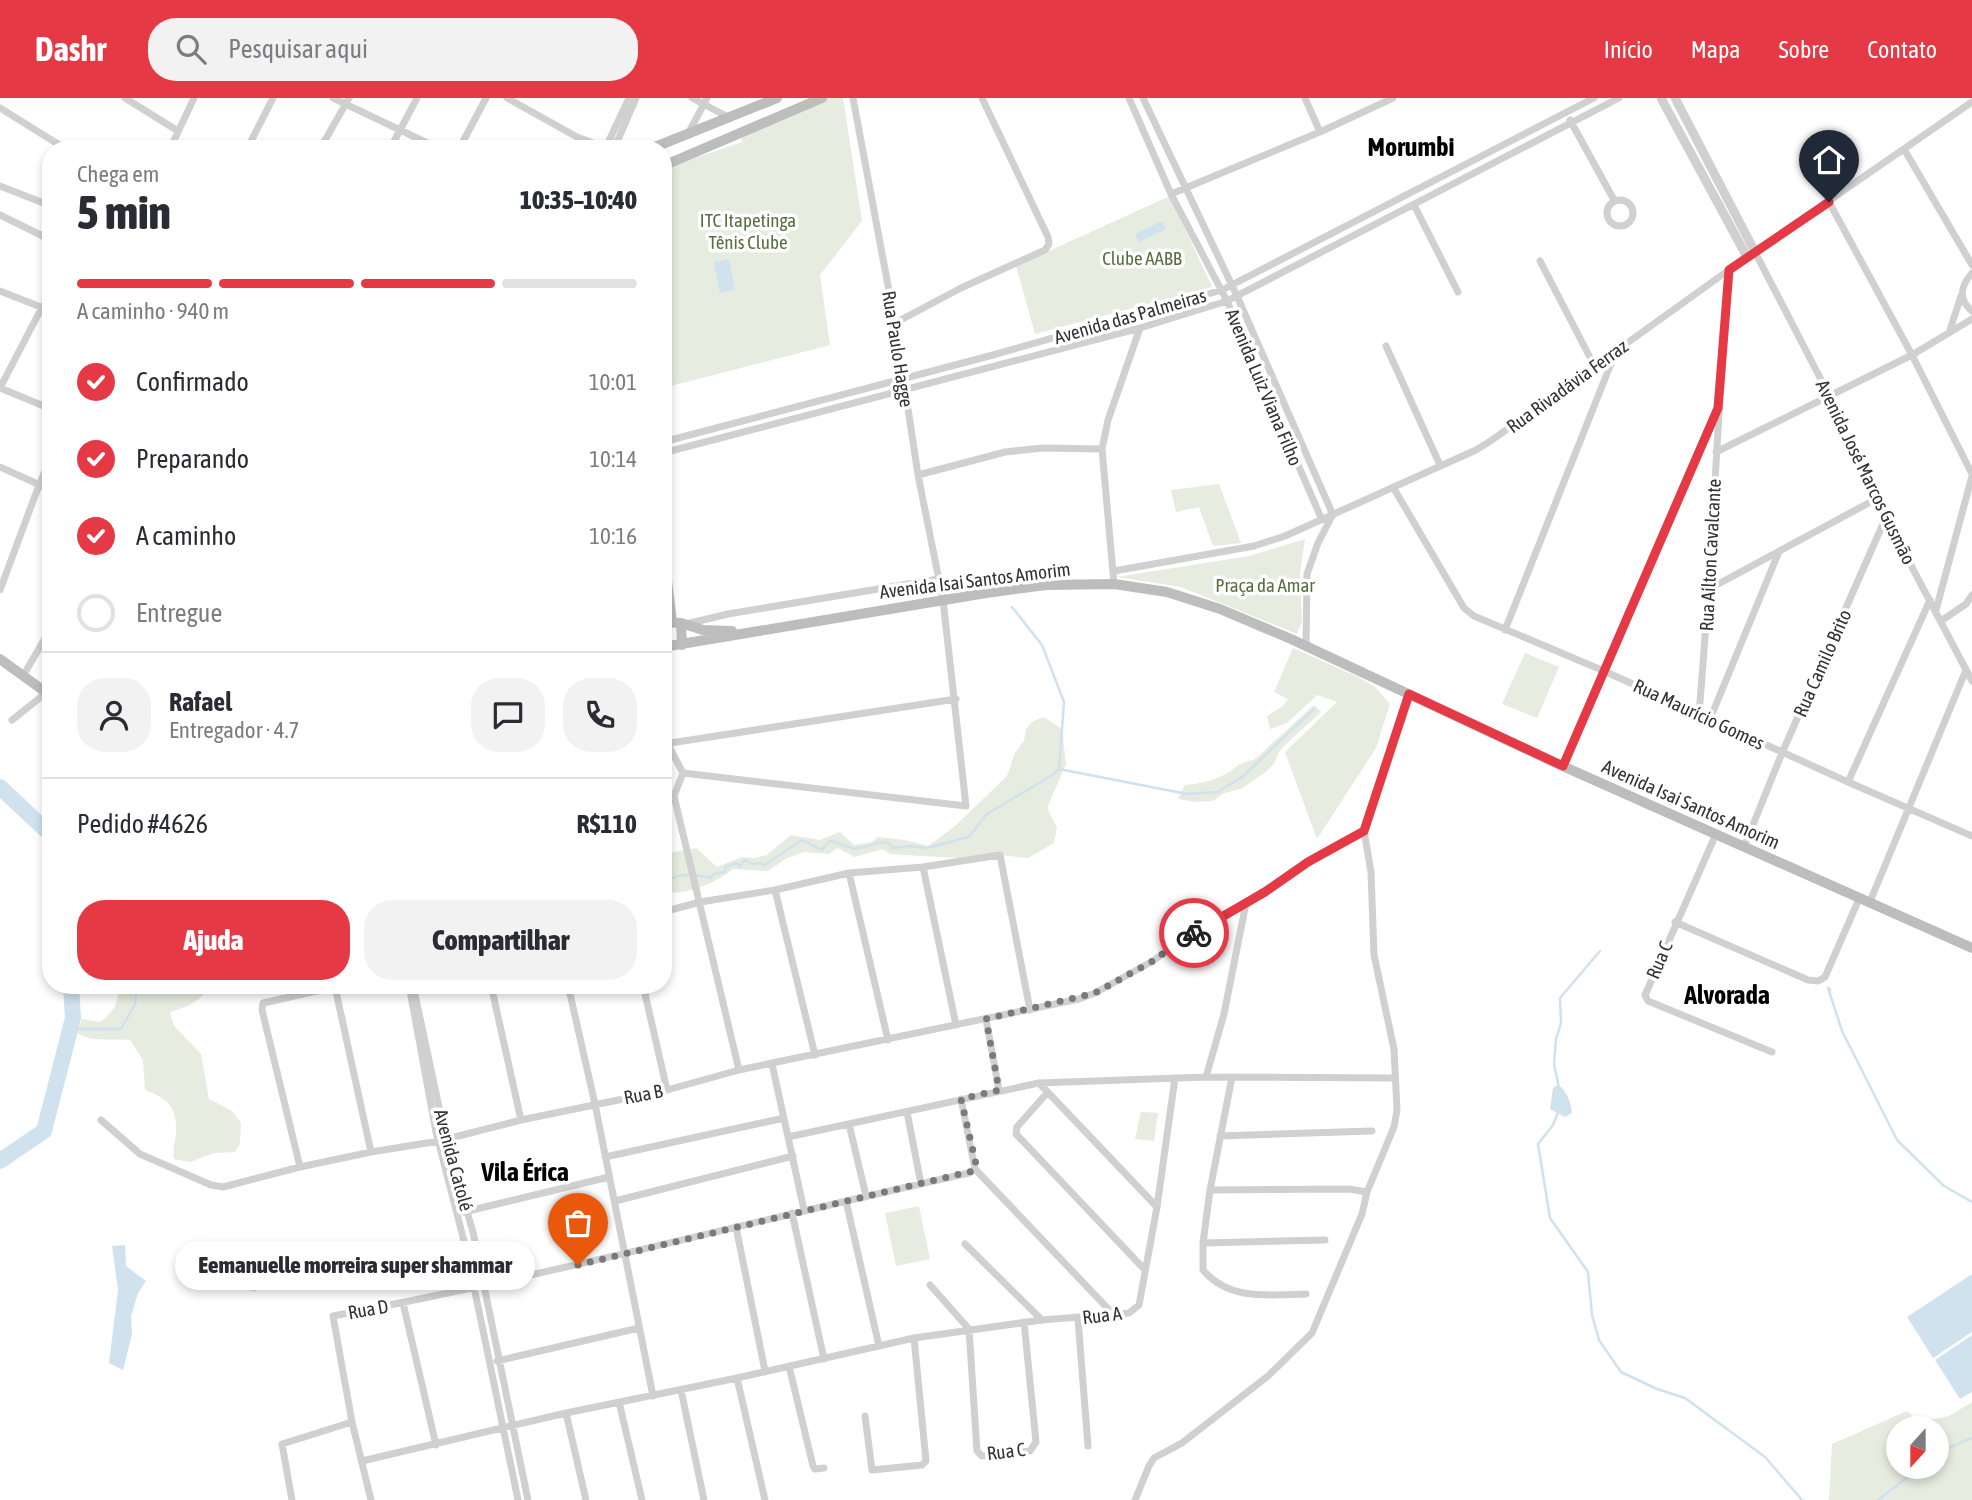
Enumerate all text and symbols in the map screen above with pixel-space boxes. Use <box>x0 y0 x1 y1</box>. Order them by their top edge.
search box <box>148 18 638 81</box>
text: Dashr <box>35 30 106 68</box>
icon: search <box>172 30 210 68</box>
text: Pesquisar aqui <box>228 34 368 64</box>
text: Início <box>1604 36 1653 63</box>
text: Mapa <box>1691 36 1741 63</box>
text: Sobre <box>1779 36 1829 63</box>
text: Contato <box>1867 36 1937 63</box>
pin <box>1799 130 1859 202</box>
district label: Morumbi <box>1368 132 1454 162</box>
icon: home <box>1810 141 1848 179</box>
text: Chega em <box>77 161 159 187</box>
text: 10:35–10:40 <box>520 185 637 215</box>
text: 5 min <box>77 186 171 239</box>
park label: ITC Itapetinga Tênis Clube <box>700 209 796 253</box>
park label: Clube AABB <box>1102 247 1182 269</box>
street label: Avenida das Palmeiras <box>1052 284 1209 348</box>
street label: Rua Paulo Hagge <box>878 289 918 409</box>
text: A caminho · 940 m <box>77 298 229 324</box>
street label: Avenida Luiz Viana Filho <box>1221 305 1307 469</box>
street label: Rua Rivadávia Ferraz <box>1502 335 1632 437</box>
icon: check <box>77 363 115 401</box>
text: Confirmado <box>136 367 249 397</box>
text: 10:01 <box>589 369 637 395</box>
street label: Avenida José Marcos Gusmão <box>1812 376 1920 568</box>
icon: check <box>77 440 115 478</box>
text: Preparando <box>136 444 249 474</box>
text: 10:14 <box>589 446 637 472</box>
street label: Rua Aílton Cavalcante <box>1695 478 1725 632</box>
icon: check <box>77 517 115 555</box>
text: A caminho <box>136 521 236 551</box>
text: 10:16 <box>589 523 637 549</box>
street label: Avenida Isai Santos Amorim <box>878 557 1072 603</box>
park label: Praça da Amar <box>1215 574 1315 596</box>
text: Entregue <box>136 598 222 628</box>
street label: Rua Camilo Brito <box>1789 606 1855 720</box>
street label: Rua Maurício Gomes <box>1630 674 1768 754</box>
button: person <box>77 678 151 752</box>
button: chat <box>471 678 545 752</box>
button: phone <box>563 678 637 752</box>
text: Rafael <box>169 687 232 717</box>
text: Entregador · 4.7 <box>169 717 299 743</box>
street label: Avenida Isai Santos Amorim <box>1599 755 1783 853</box>
text: Pedido #4626 <box>77 809 208 839</box>
text: R$110 <box>576 809 637 839</box>
courier <box>1159 898 1229 968</box>
button: Ajuda <box>77 900 350 980</box>
button: Compartilhar <box>364 900 637 980</box>
icon: bike <box>1175 914 1213 952</box>
street label: Rua C <box>1641 937 1677 982</box>
district label: Alvorada <box>1683 980 1770 1010</box>
street label: Rua B <box>622 1079 664 1109</box>
street label: Avenida Catolé <box>430 1107 478 1213</box>
district label: Vila Érica <box>480 1157 569 1187</box>
pin <box>548 1193 608 1265</box>
icon: bag <box>559 1204 597 1242</box>
callout: Eemanuelle morreira super shammar <box>176 1240 536 1290</box>
text: Eemanuelle morreira super shammar <box>198 1252 512 1278</box>
street label: Rua D <box>346 1295 390 1323</box>
street label: Rua A <box>1081 1302 1124 1328</box>
north arrow <box>1886 1416 1950 1479</box>
map controls <box>1886 1416 1949 1479</box>
street label: Rua C <box>985 1438 1027 1464</box>

